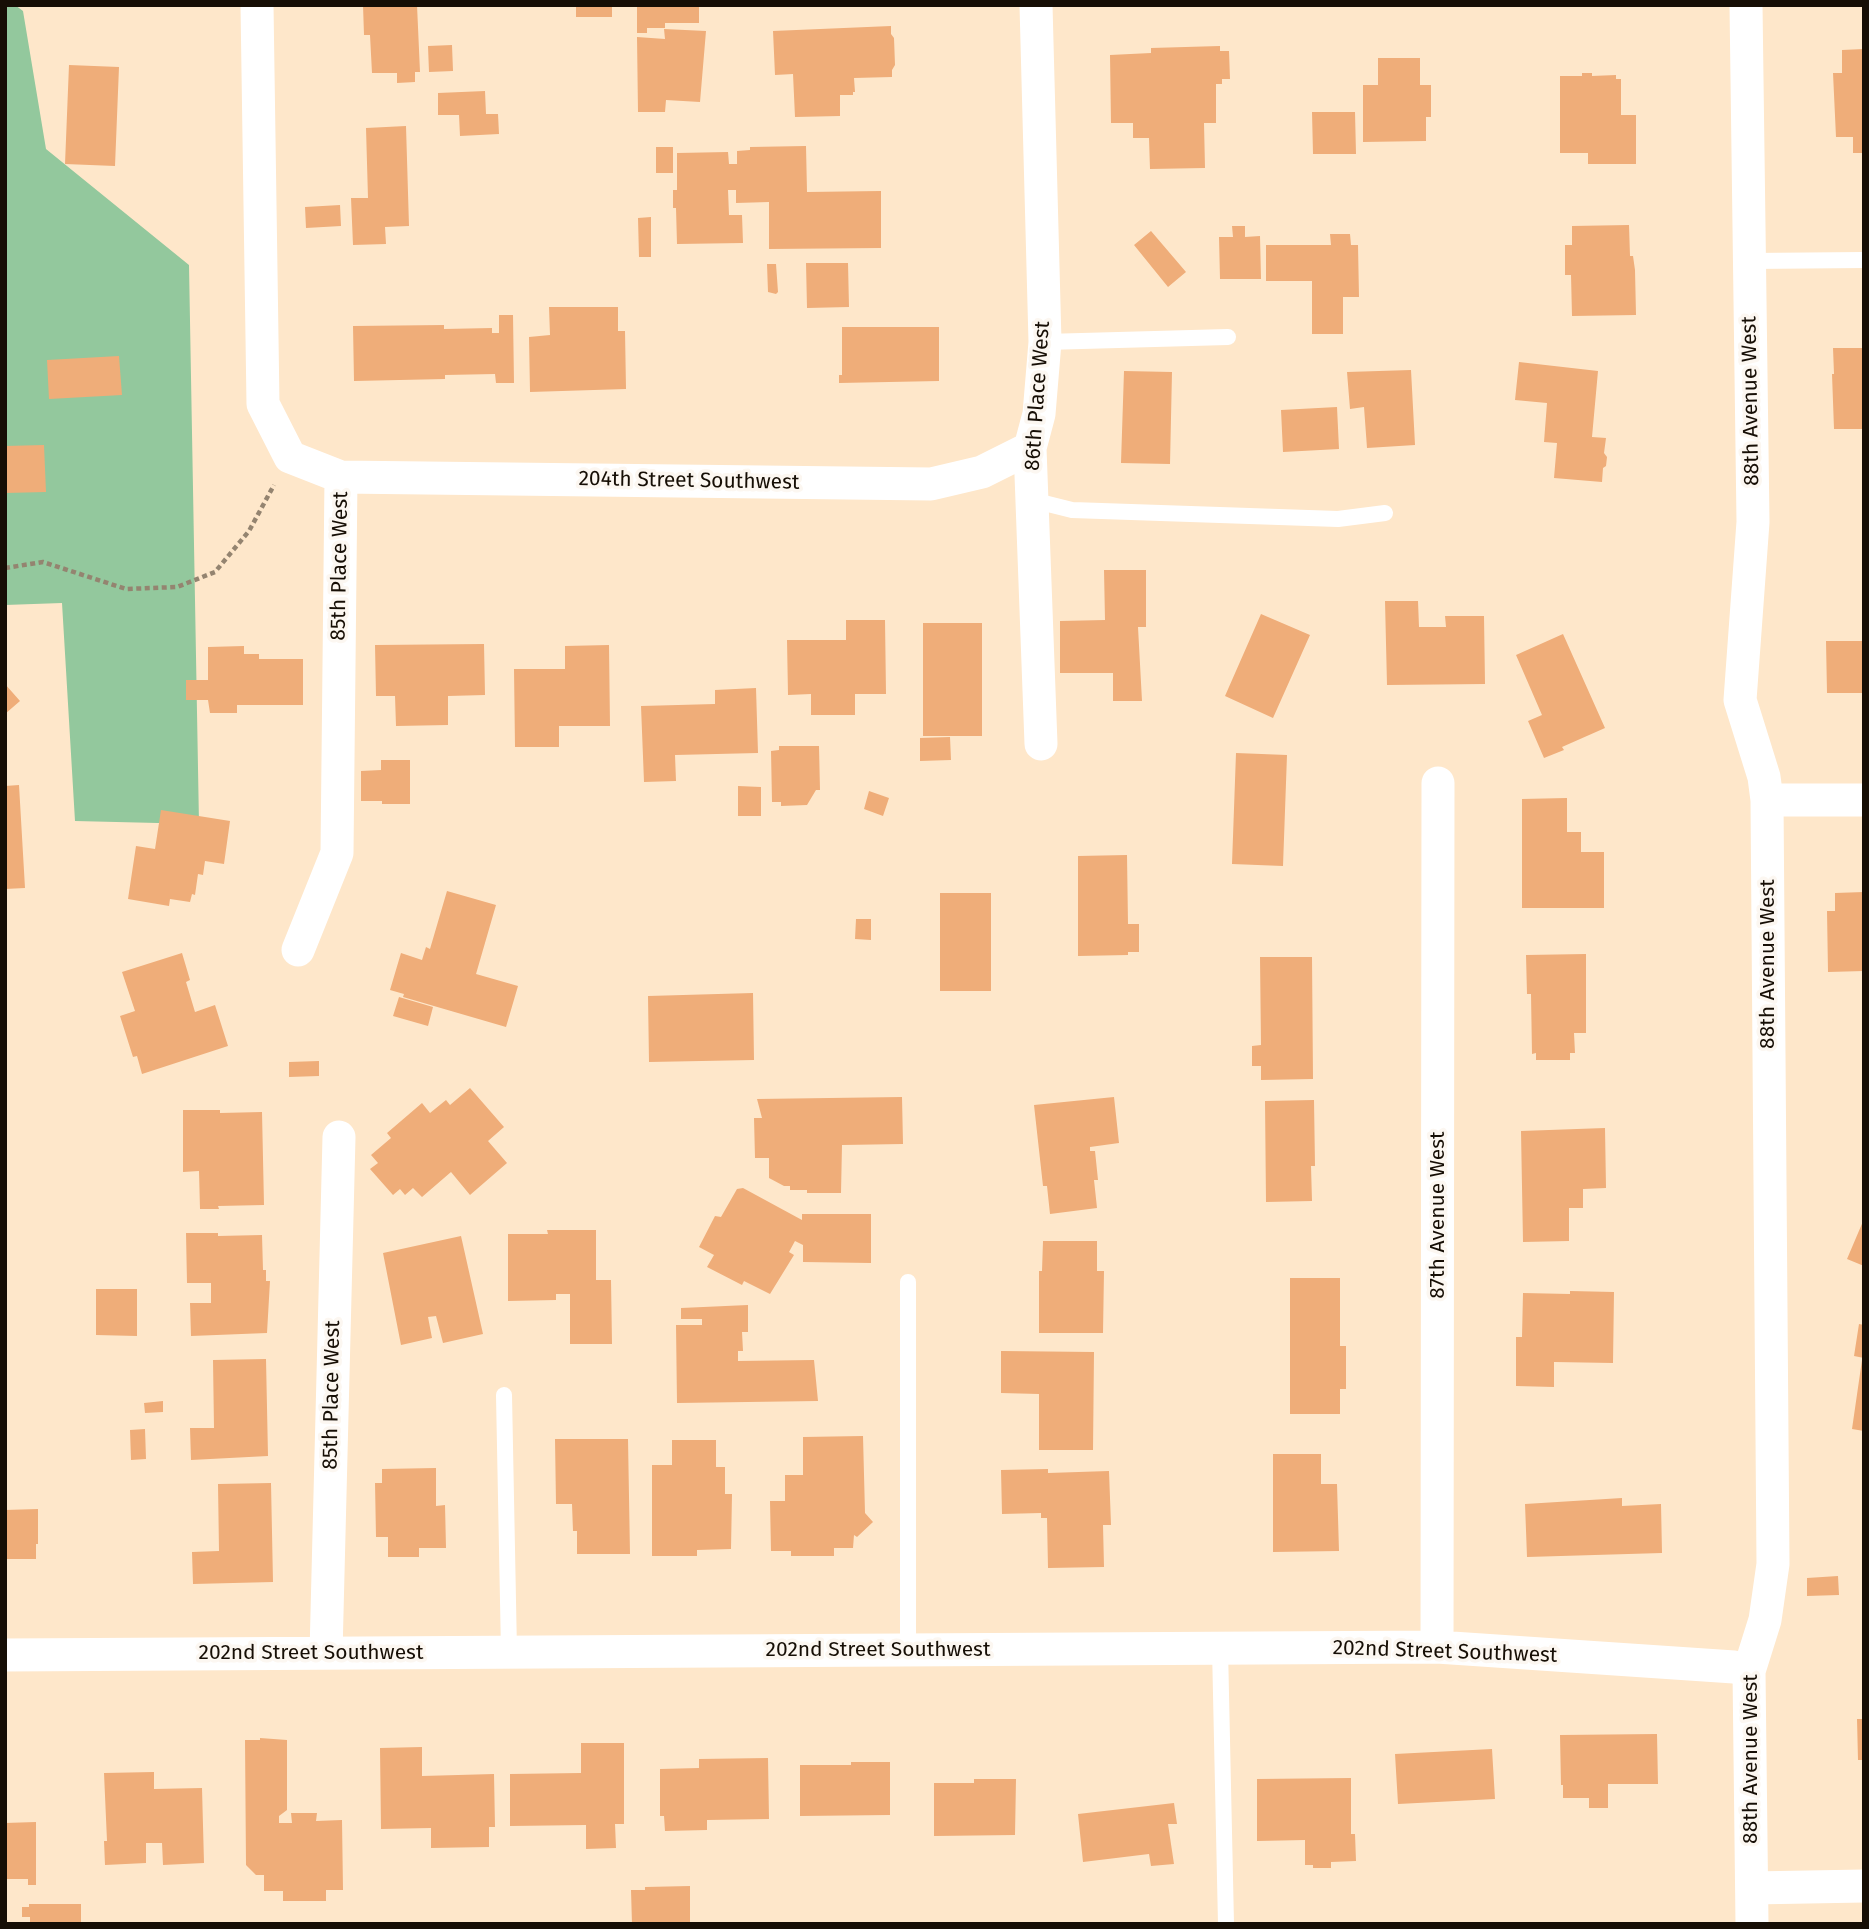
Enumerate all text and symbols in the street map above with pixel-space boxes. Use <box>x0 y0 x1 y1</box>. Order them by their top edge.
street label: 88th Avenue West <box>1737 316 1765 486</box>
street label: 86th Place West <box>1020 320 1056 472</box>
street label: 204th Street Southwest <box>578 466 800 496</box>
street label: 85th Place West <box>326 491 354 641</box>
street label: 88th Avenue West <box>1755 879 1781 1049</box>
street label: 87th Avenue West <box>1425 1131 1451 1299</box>
street label: 85th Place West <box>318 1320 346 1470</box>
street label: 202nd Street Southwest <box>1332 1635 1558 1669</box>
street label: 202nd Street Southwest <box>766 1637 990 1663</box>
street label: 202nd Street Southwest <box>199 1640 423 1666</box>
street label: 88th Avenue West <box>1738 1674 1764 1844</box>

